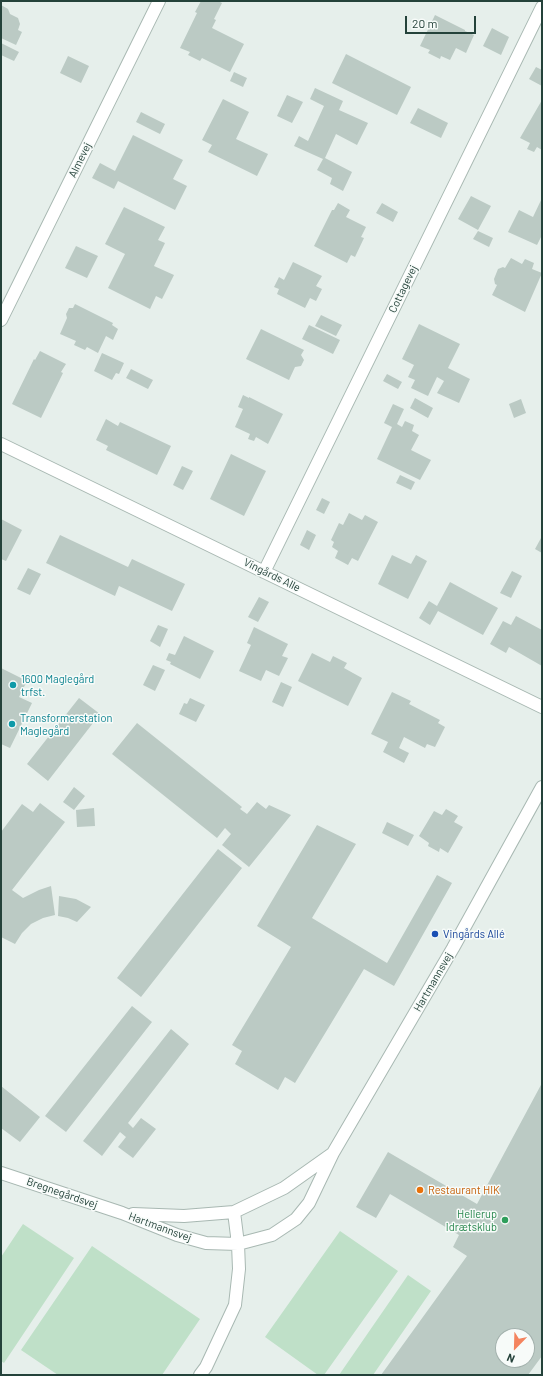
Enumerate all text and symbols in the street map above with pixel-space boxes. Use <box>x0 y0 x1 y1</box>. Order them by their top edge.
scale bar <box>407 8 478 34</box>
text: 20 m <box>412 16 438 30</box>
street label: Almevej <box>66 140 94 180</box>
street label: Cottagevej <box>386 263 420 315</box>
street label: Vingårds Alle <box>241 556 303 594</box>
place label: 1600 Maglegård trfst. <box>21 672 94 698</box>
marker: 1600 Maglegård trfst. <box>8 680 18 690</box>
place label: Transformerstation Maglegård <box>20 711 112 737</box>
marker: Transformerstation Maglegård <box>7 719 17 729</box>
place label: Vingårds Allé <box>443 927 505 941</box>
marker: Vingårds Allé <box>430 929 440 939</box>
street label: Hartmannsvej <box>411 950 455 1014</box>
street label: Bregnegårdsvej <box>25 1175 99 1211</box>
place label: Restaurant HIK <box>428 1183 500 1197</box>
marker: Restaurant HIK <box>415 1185 425 1195</box>
place label: Hellerup Idrætsklub <box>446 1207 497 1233</box>
street label: Hartmannsvej <box>127 1209 193 1245</box>
marker: Hellerup Idrætsklub <box>500 1215 510 1225</box>
north arrow <box>495 1328 535 1368</box>
text: N <box>505 1351 516 1366</box>

